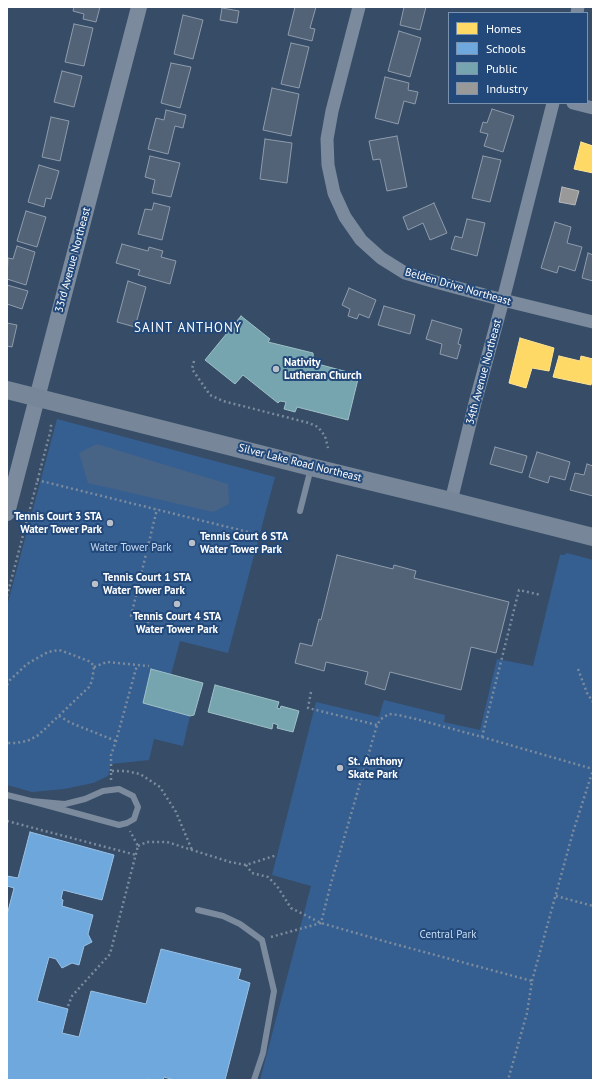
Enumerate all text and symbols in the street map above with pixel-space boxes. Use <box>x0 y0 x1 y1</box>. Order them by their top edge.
legend <box>448 12 588 104</box>
text: Homes <box>486 21 521 36</box>
text: Schools <box>486 41 526 56</box>
text: Public <box>486 61 517 76</box>
text: Industry <box>486 81 528 96</box>
street label: 33rd Avenue Northeast <box>53 206 93 314</box>
street label: Belden Drive Northeast <box>403 266 513 308</box>
street label: 34th Avenue Northeast <box>464 318 504 426</box>
district label: SAINT ANTHONY <box>134 320 242 336</box>
place label: Nativity Lutheran Church <box>284 356 362 382</box>
marker: Nativity Lutheran Church <box>271 364 281 374</box>
street label: Silver Lake Road Northeast <box>237 441 363 485</box>
place label: Tennis Court 3 STA Water Tower Park <box>14 510 102 536</box>
marker: Tennis Court 3 STA Water Tower Park <box>105 518 115 528</box>
place label: Tennis Court 6 STA Water Tower Park <box>200 530 288 556</box>
marker: Tennis Court 6 STA Water Tower Park <box>187 538 197 548</box>
park label: Water Tower Park <box>91 541 171 555</box>
place label: Tennis Court 1 STA Water Tower Park <box>103 571 191 597</box>
marker: Tennis Court 1 STA Water Tower Park <box>90 579 100 589</box>
marker: Tennis Court 4 STA Water Tower Park <box>172 599 182 609</box>
place label: Tennis Court 4 STA Water Tower Park <box>133 610 221 636</box>
place label: St. Anthony Skate Park <box>348 755 403 781</box>
marker: St. Anthony Skate Park <box>335 763 345 773</box>
park label: Central Park <box>420 928 476 942</box>

